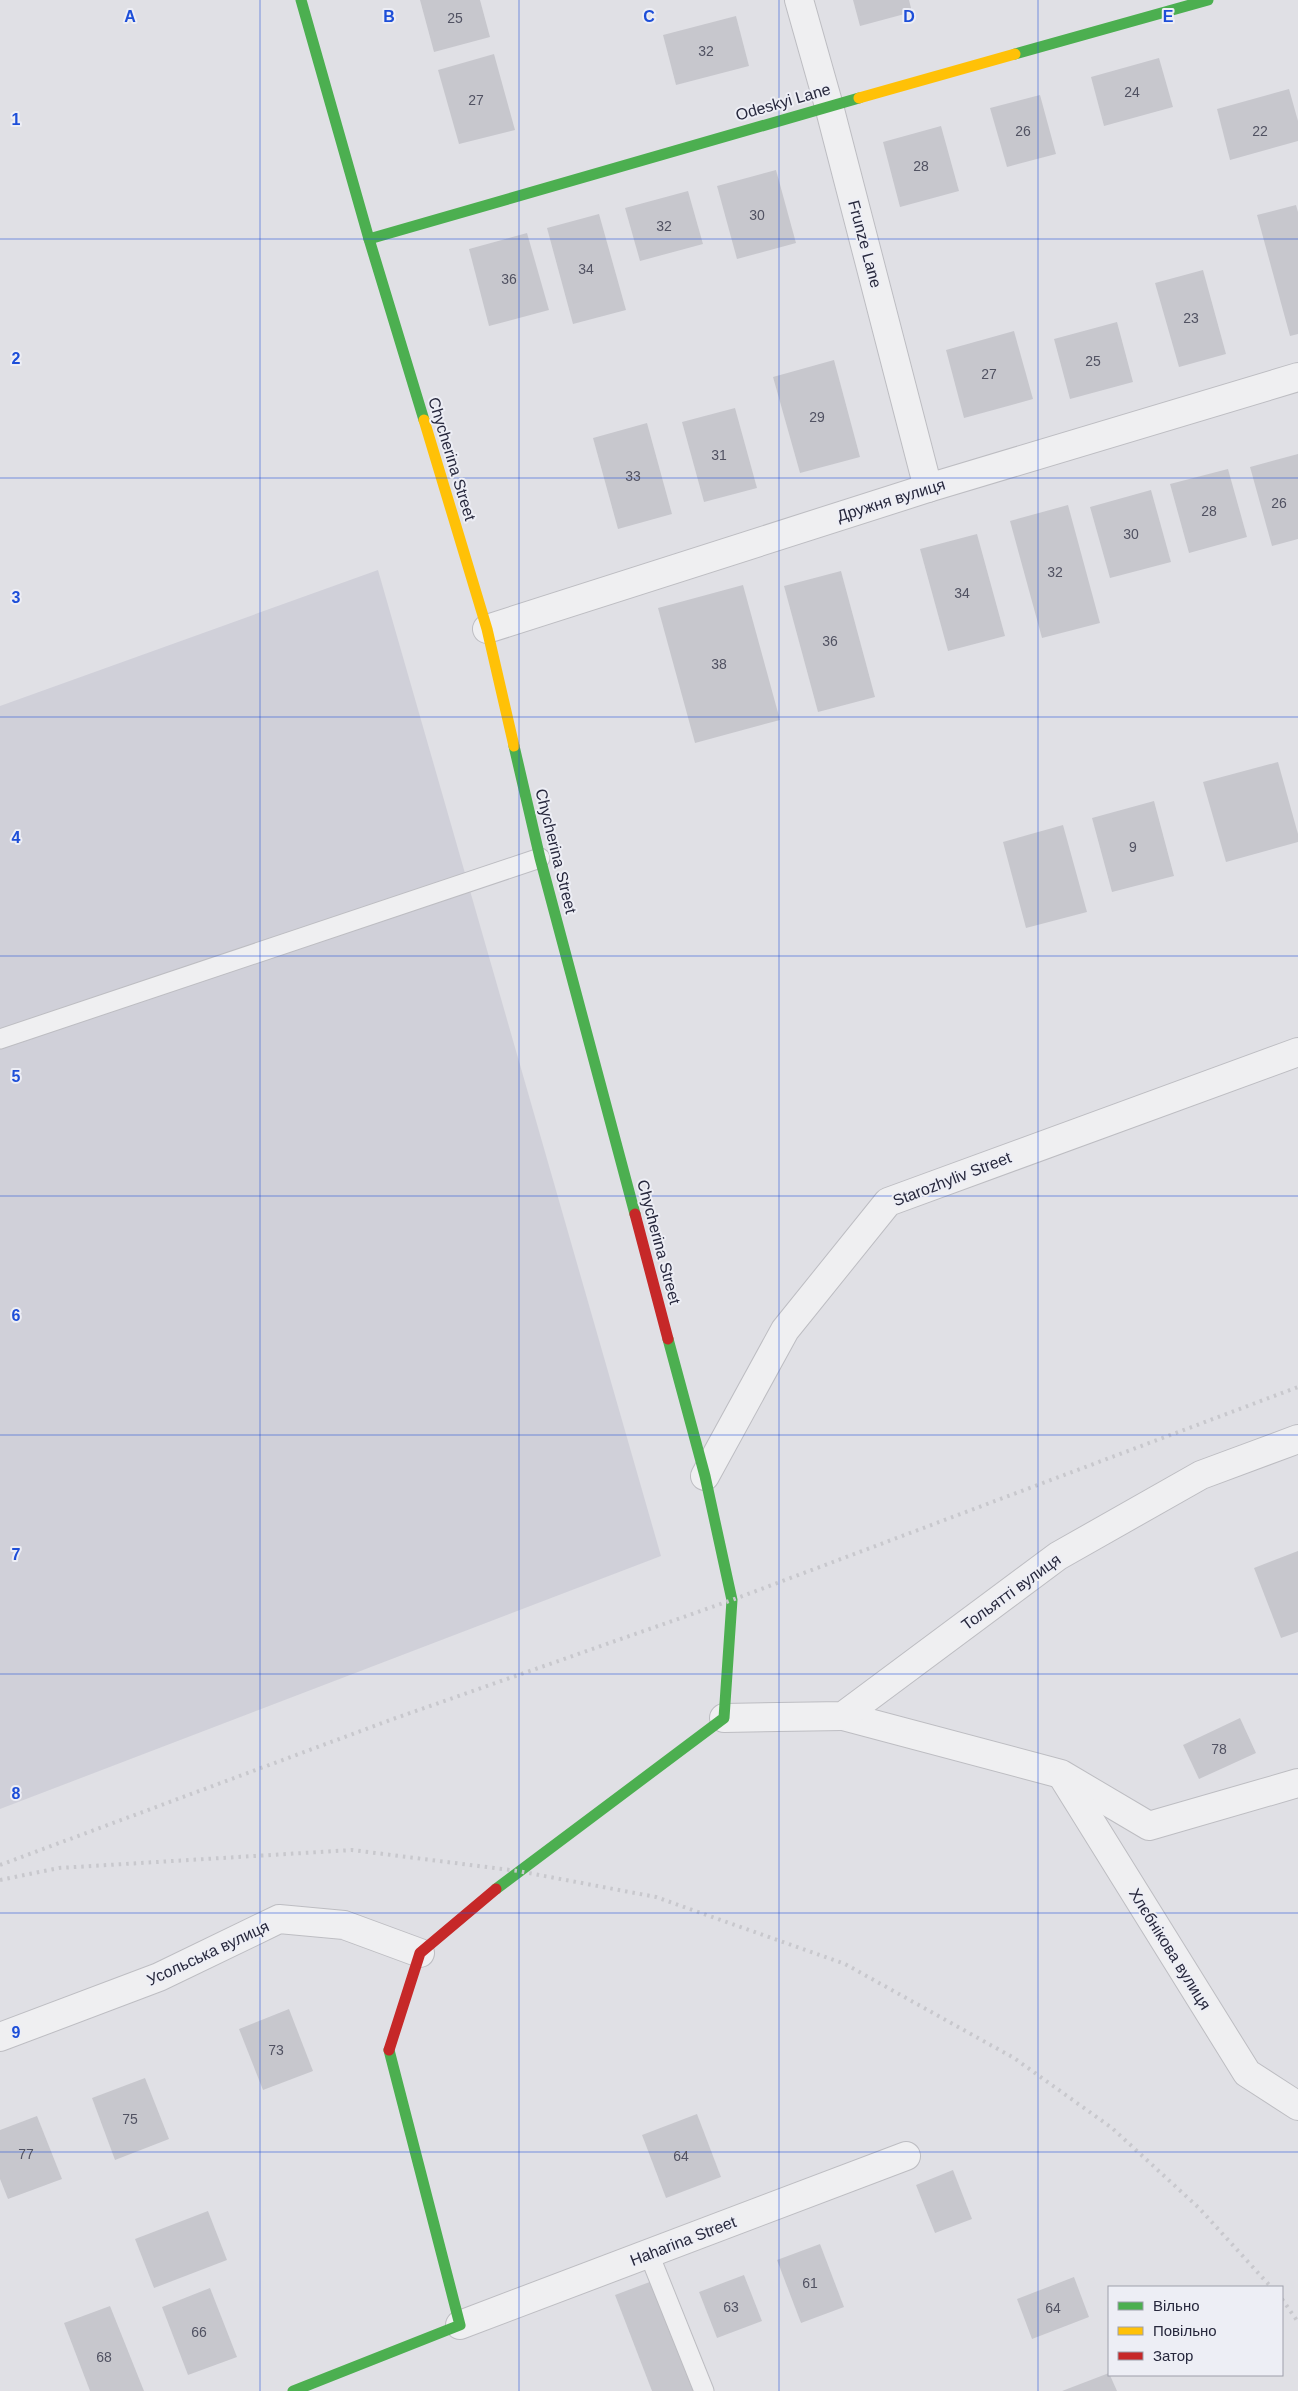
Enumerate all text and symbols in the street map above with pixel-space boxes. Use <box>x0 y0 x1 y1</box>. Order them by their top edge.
text: A <box>124 8 136 25</box>
text: B <box>383 8 395 25</box>
text: C <box>643 8 655 25</box>
text: D <box>903 8 915 25</box>
text: E <box>1163 8 1174 25</box>
house number: 25 <box>447 10 463 26</box>
house number: 32 <box>698 43 714 59</box>
street label: Odeskyi Lane <box>734 80 832 124</box>
house number: 24 <box>1124 84 1140 100</box>
house number: 27 <box>468 92 484 108</box>
text: 1 <box>12 111 21 128</box>
house number: 26 <box>1015 123 1031 139</box>
house number: 22 <box>1252 123 1268 139</box>
house number: 28 <box>913 158 929 174</box>
street label: Frunze Lane <box>845 198 885 290</box>
house number: 30 <box>749 207 765 223</box>
house number: 32 <box>656 218 672 234</box>
house number: 34 <box>578 261 594 277</box>
house number: 36 <box>501 271 517 287</box>
house number: 23 <box>1183 310 1199 326</box>
text: 2 <box>12 350 21 367</box>
house number: 25 <box>1085 353 1101 369</box>
house number: 27 <box>981 366 997 382</box>
street label: Chycherina Street <box>425 395 479 523</box>
house number: 29 <box>809 409 825 425</box>
house number: 31 <box>711 447 727 463</box>
house number: 33 <box>625 468 641 484</box>
street label: Дружня вулиця <box>835 475 947 525</box>
house number: 26 <box>1271 495 1287 511</box>
house number: 28 <box>1201 503 1217 519</box>
house number: 30 <box>1123 526 1139 542</box>
house number: 32 <box>1047 564 1063 580</box>
house number: 34 <box>954 585 970 601</box>
text: 3 <box>12 589 21 606</box>
house number: 36 <box>822 633 838 649</box>
house number: 38 <box>711 656 727 672</box>
street label: Chycherina Street <box>532 787 580 916</box>
text: 4 <box>12 829 21 846</box>
house number: 9 <box>1129 839 1137 855</box>
text: 5 <box>12 1068 21 1085</box>
street label: Starozhyliv Street <box>890 1148 1014 1209</box>
street label: Chycherina Street <box>634 1178 684 1307</box>
text: 6 <box>12 1307 21 1324</box>
text: 7 <box>12 1546 21 1563</box>
street label: Тольятті вулиця <box>958 1550 1064 1634</box>
house number: 78 <box>1211 1741 1227 1757</box>
text: 8 <box>12 1785 21 1802</box>
street label: Хлєбнікова вулиця <box>1126 1885 1214 2013</box>
street label: Усольська вулиця <box>144 1917 272 1989</box>
text: 9 <box>12 2024 21 2041</box>
house number: 73 <box>268 2042 284 2058</box>
house number: 75 <box>122 2111 138 2127</box>
house number: 77 <box>18 2146 34 2162</box>
house number: 64 <box>673 2148 689 2164</box>
street label: Haharina Street <box>628 2213 739 2269</box>
house number: 61 <box>802 2275 818 2291</box>
legend <box>1108 2286 1283 2376</box>
text: Вільно <box>1153 2297 1200 2314</box>
house number: 63 <box>723 2299 739 2315</box>
house number: 64 <box>1045 2300 1061 2316</box>
text: Повільно <box>1153 2322 1217 2339</box>
house number: 66 <box>191 2324 207 2340</box>
text: Затор <box>1153 2347 1193 2364</box>
house number: 68 <box>96 2349 112 2365</box>

